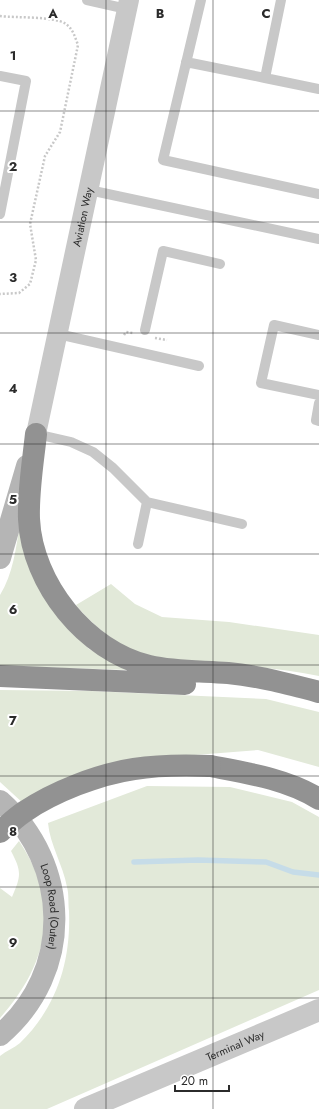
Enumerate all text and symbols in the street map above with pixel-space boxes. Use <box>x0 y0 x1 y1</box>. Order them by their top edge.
text: A <box>47 4 58 23</box>
text: B <box>156 4 165 23</box>
text: C <box>261 4 271 23</box>
text: 1 <box>10 46 16 65</box>
text: 2 <box>9 157 17 176</box>
street label: Aviation Way <box>68 186 97 248</box>
text: 3 <box>9 268 17 287</box>
text: 4 <box>8 379 18 398</box>
text: 5 <box>9 490 17 509</box>
text: 6 <box>9 600 18 619</box>
text: 7 <box>9 711 17 730</box>
text: 8 <box>9 822 17 841</box>
street label: Loop Road (Outer) <box>37 861 62 951</box>
text: 9 <box>9 933 18 952</box>
street label: Terminal Way <box>204 1026 267 1065</box>
scale bar <box>175 1067 229 1093</box>
text: 20 m <box>181 1072 208 1090</box>

